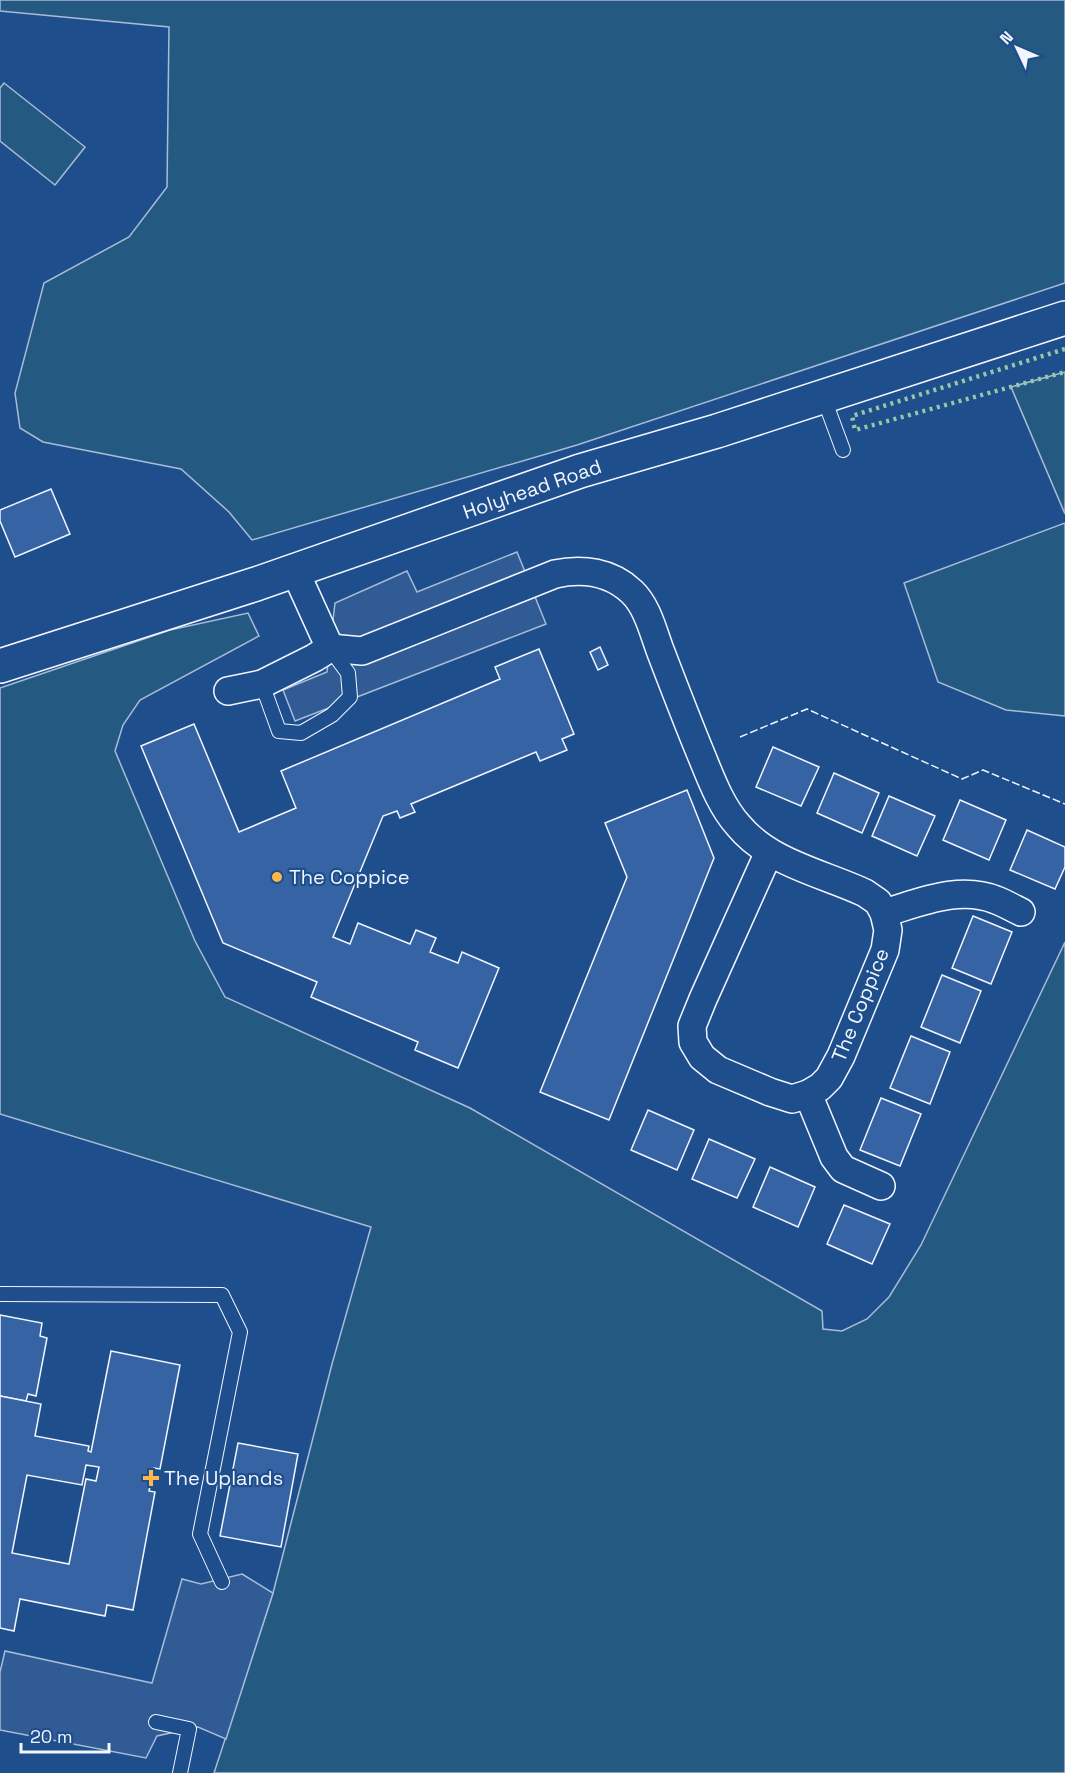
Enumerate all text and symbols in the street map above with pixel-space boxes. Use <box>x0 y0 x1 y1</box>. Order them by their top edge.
north arrow <box>987 18 1047 78</box>
text: N <box>995 27 1018 49</box>
street label: Holyhead Road <box>459 453 605 525</box>
place label: The Coppice <box>289 864 410 890</box>
marker: The Coppice <box>270 870 284 884</box>
street label: The Coppice <box>825 944 895 1066</box>
place label: The Uplands <box>164 1465 283 1491</box>
marker: The Uplands <box>142 1469 160 1487</box>
scale bar <box>21 1716 110 1754</box>
text: 20 m <box>30 1725 73 1748</box>

